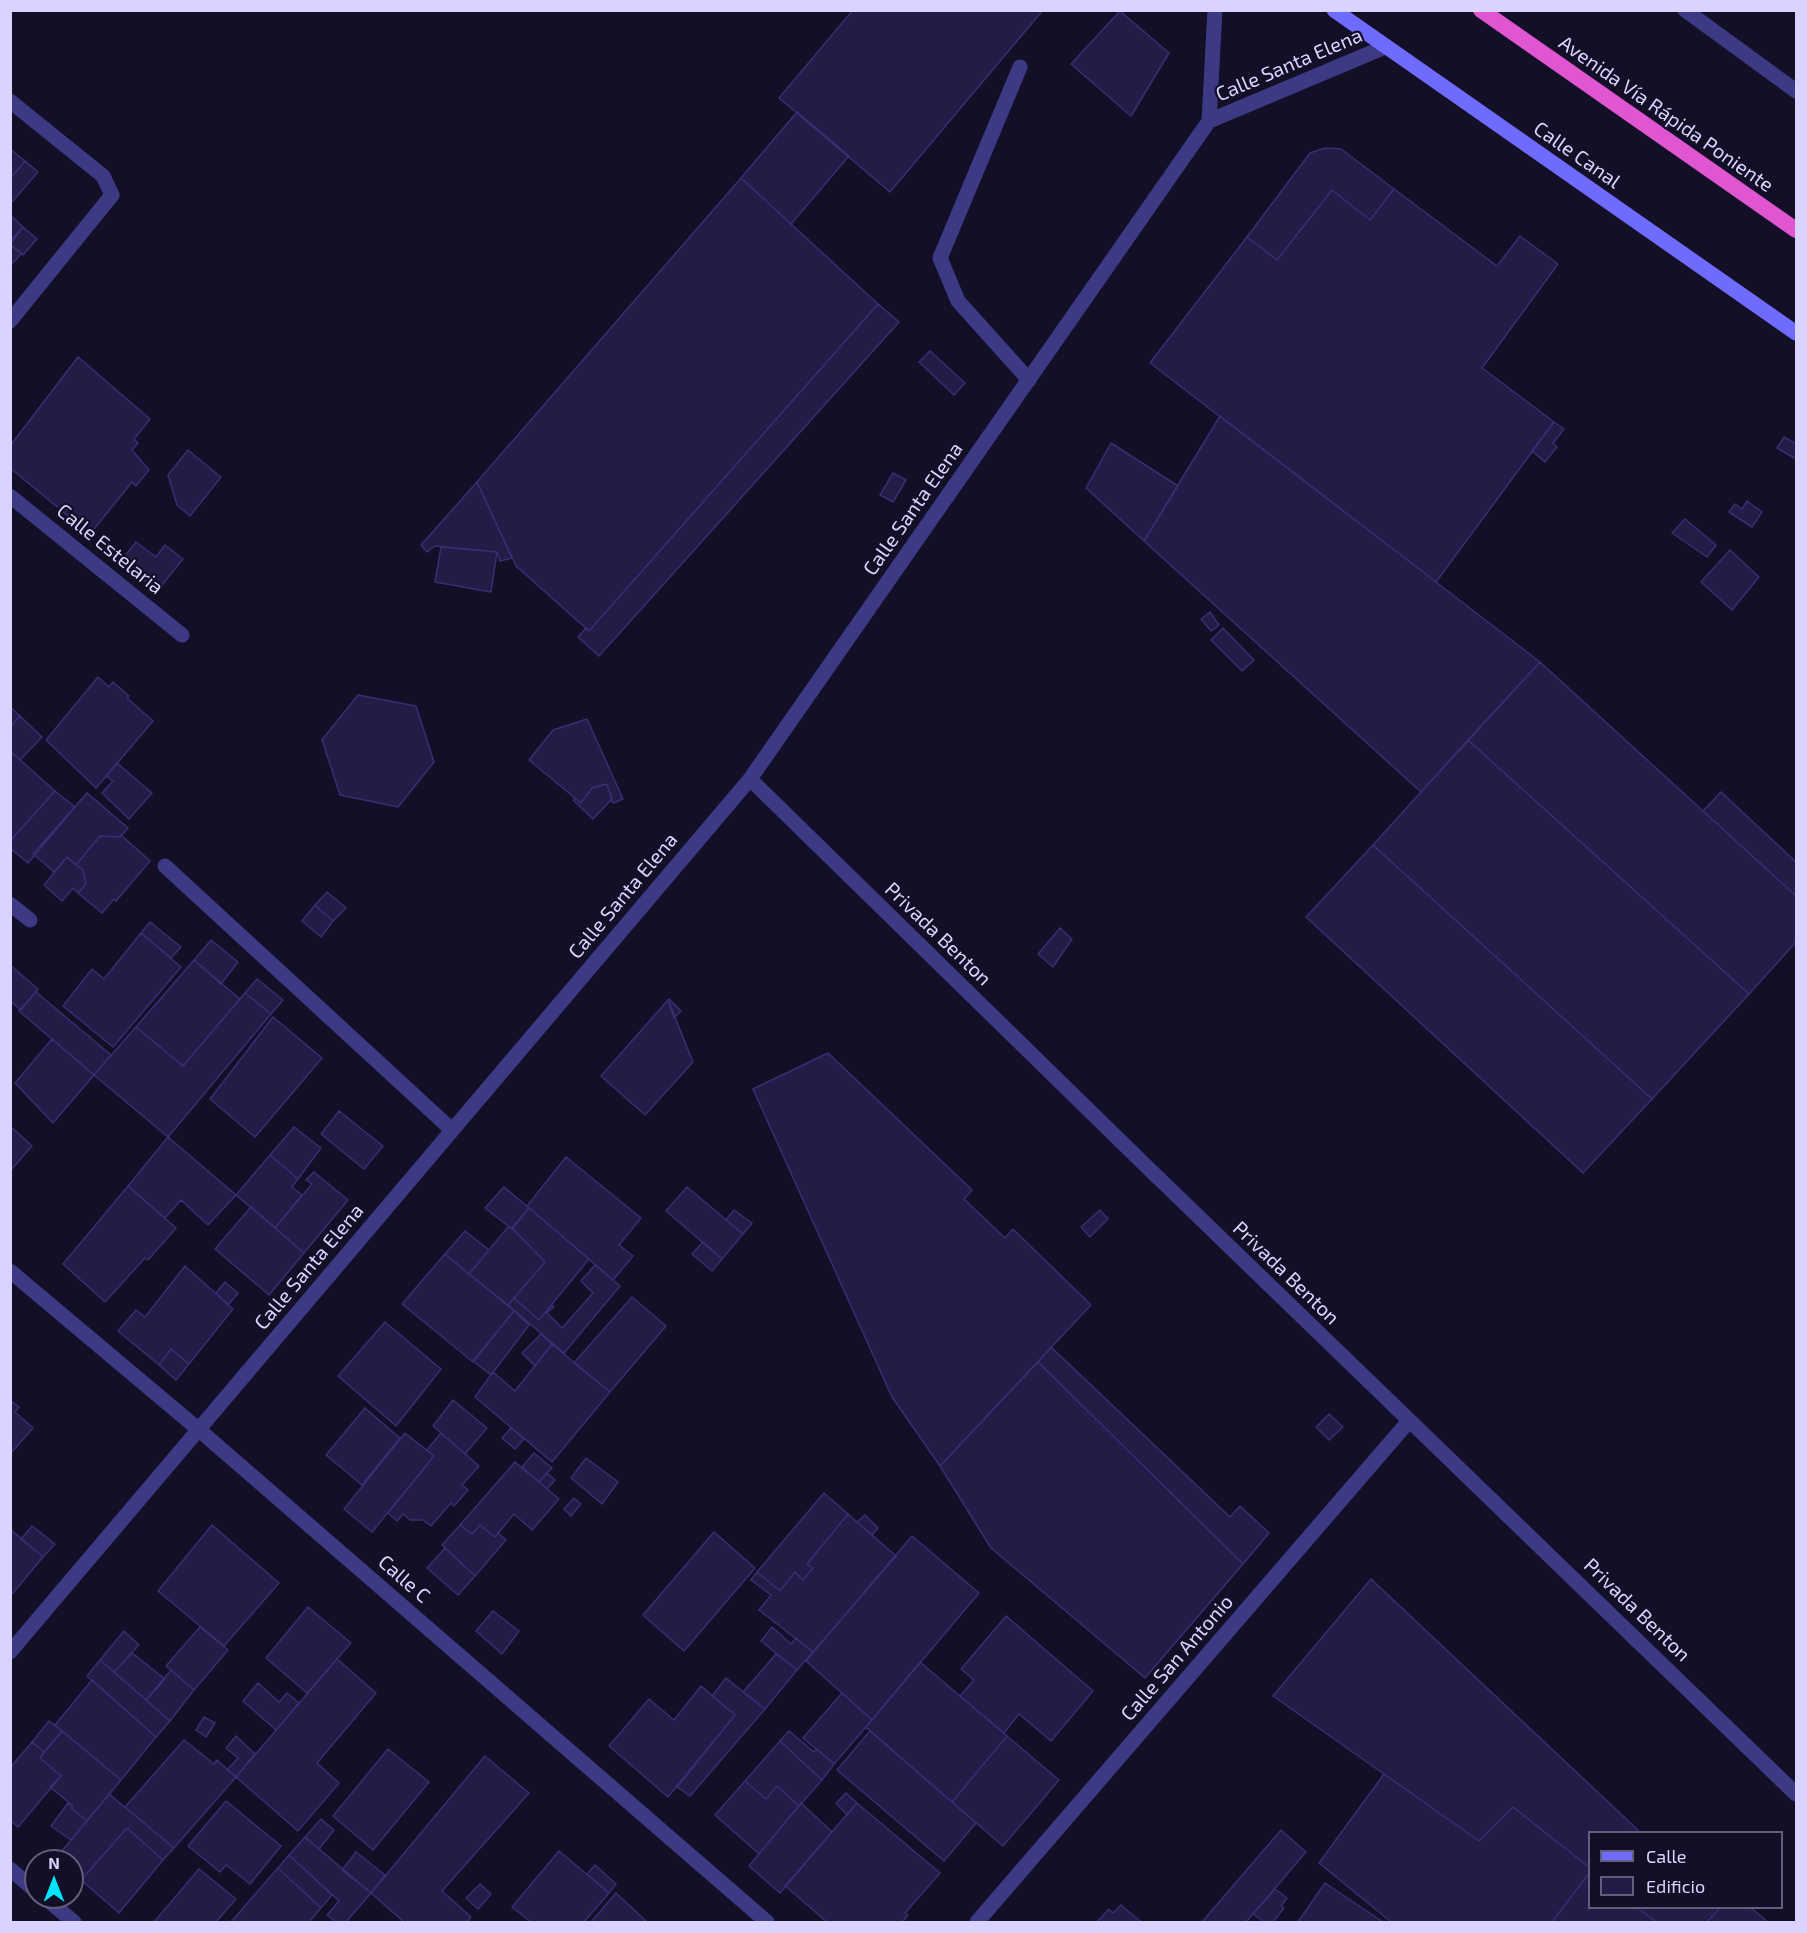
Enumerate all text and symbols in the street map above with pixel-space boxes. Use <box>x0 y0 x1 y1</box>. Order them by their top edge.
street label: Calle Santa Elena <box>1212 23 1366 107</box>
street label: Avenida Vía Rápida Poniente <box>1554 31 1778 197</box>
street label: Calle Canal <box>1529 116 1625 194</box>
street label: Calle Santa Elena <box>858 438 968 580</box>
street label: Calle Estelaria <box>52 499 168 599</box>
street label: Calle Santa Elena <box>563 828 683 964</box>
street label: Privada Benton <box>880 877 996 991</box>
street label: Calle Santa Elena <box>249 1199 369 1335</box>
street label: Privada Benton <box>1228 1216 1344 1330</box>
street label: Calle C <box>373 1550 435 1608</box>
street label: Privada Benton <box>1579 1553 1695 1667</box>
street label: Calle San Antonio <box>1116 1590 1238 1726</box>
legend <box>1588 1831 1783 1909</box>
text: Calle <box>1646 1845 1687 1867</box>
north arrow <box>24 1849 84 1909</box>
text: N <box>48 1853 60 1872</box>
text: Edificio <box>1646 1875 1705 1897</box>

